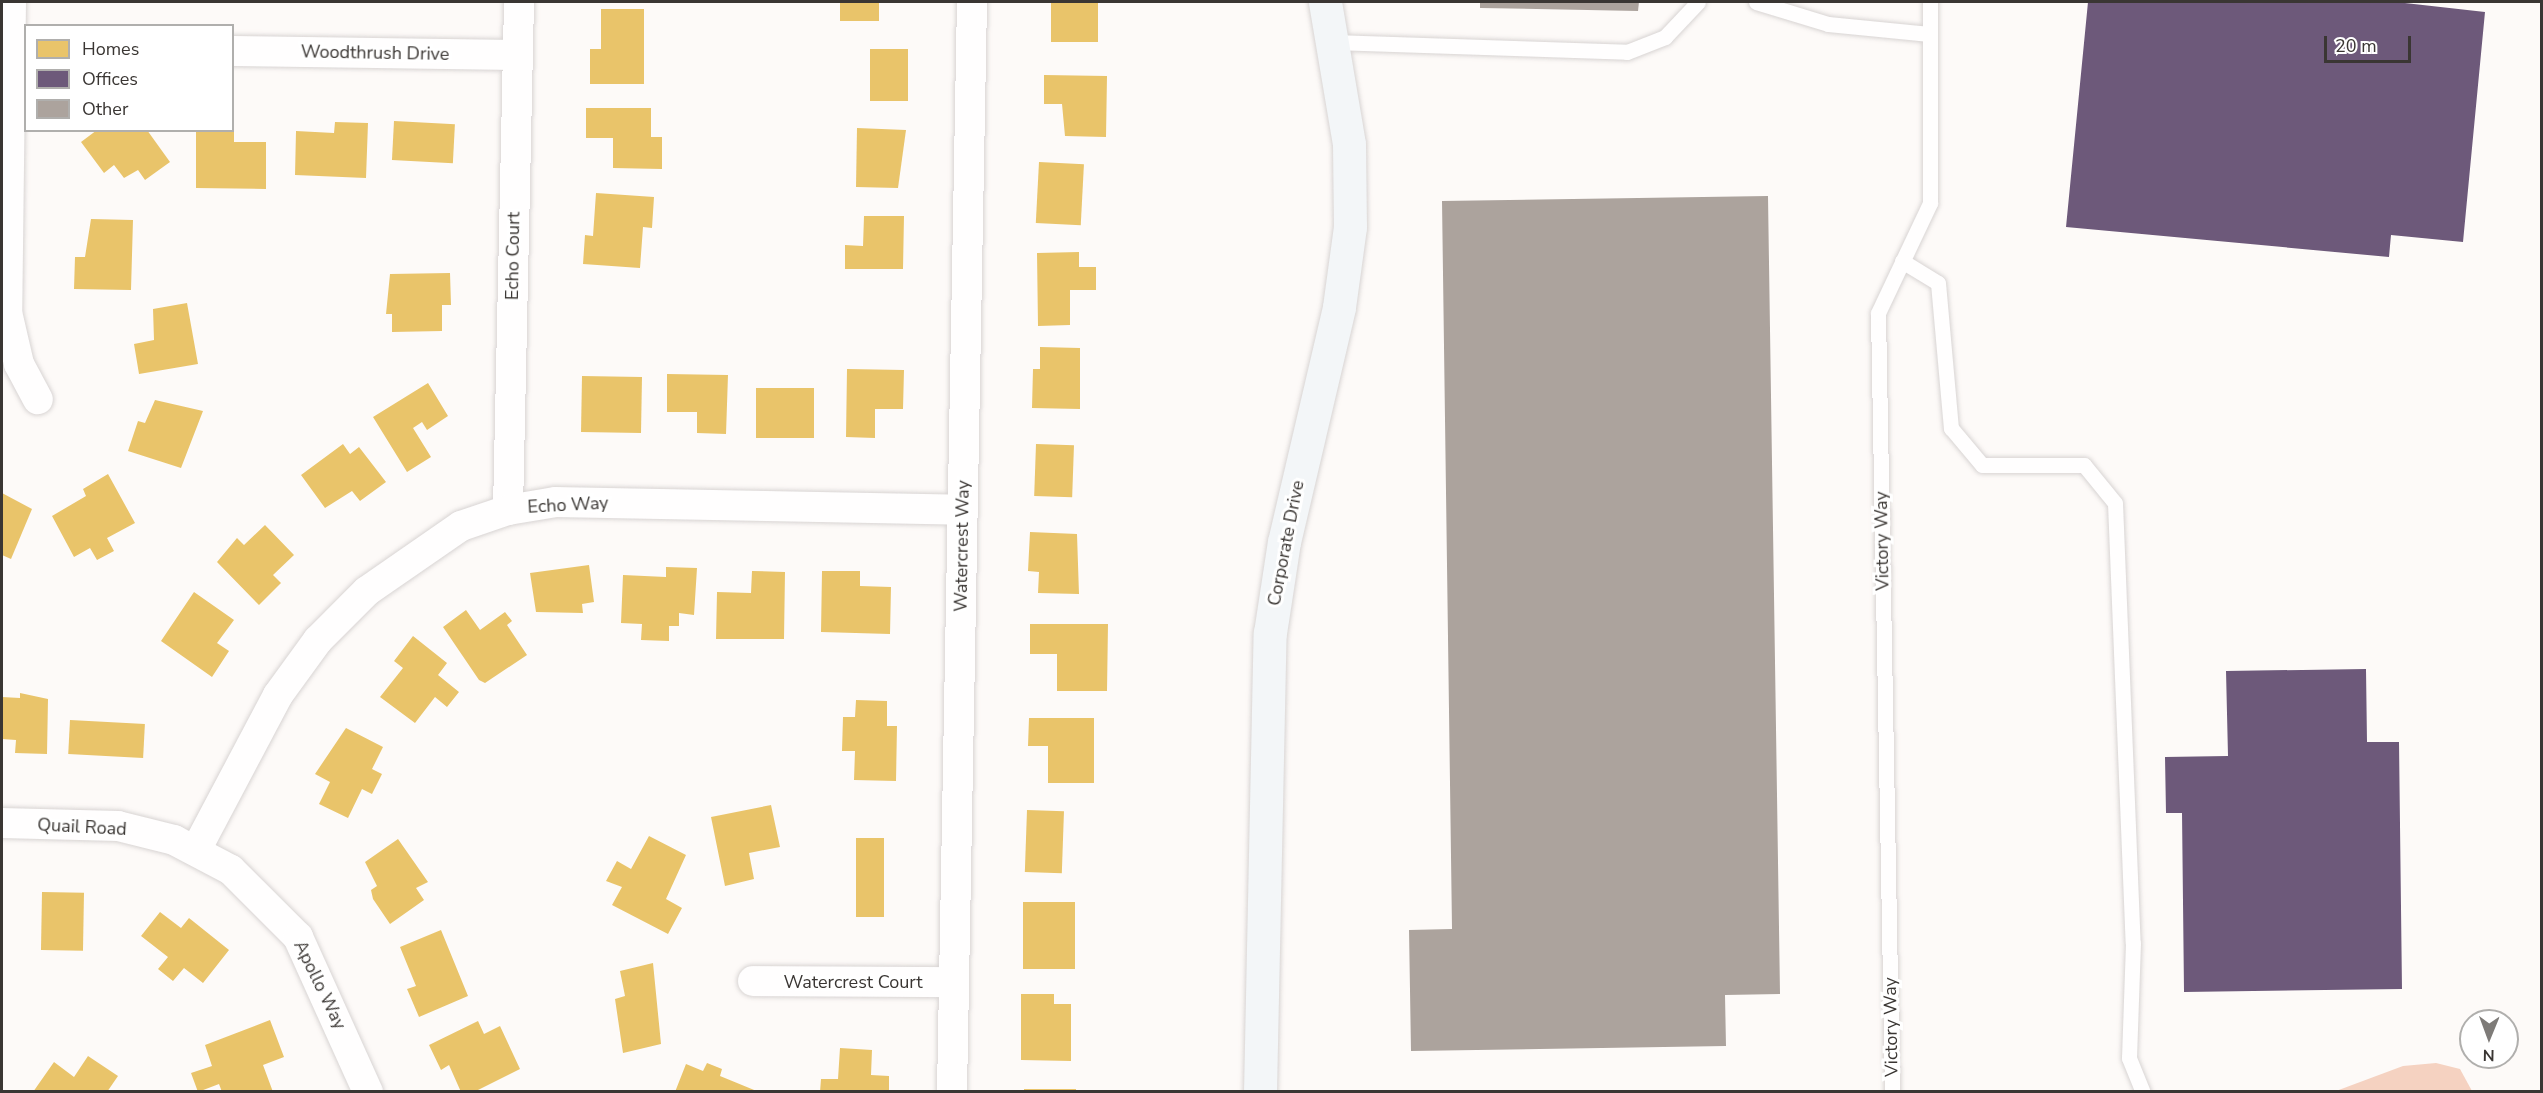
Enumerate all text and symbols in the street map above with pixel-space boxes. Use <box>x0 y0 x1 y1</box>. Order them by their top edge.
legend <box>24 24 234 132</box>
scale bar <box>2327 24 2414 62</box>
text: 20 m <box>2335 34 2377 58</box>
text: Homes <box>82 37 139 61</box>
street label: Woodthrush Drive <box>301 41 449 65</box>
text: Offices <box>82 67 138 91</box>
text: Other <box>82 97 128 121</box>
street label: Echo Court <box>501 212 525 300</box>
street label: Corporate Drive <box>1263 478 1309 608</box>
street label: Watercrest Way <box>950 480 974 612</box>
street label: Victory Way <box>1870 491 1894 591</box>
street label: Echo Way <box>527 492 609 518</box>
street label: Quail Road <box>37 814 127 840</box>
street label: Apollo Way <box>289 937 351 1033</box>
street label: Watercrest Court <box>784 971 922 993</box>
street label: Victory Way <box>1879 977 1903 1077</box>
north arrow <box>2459 1009 2519 1069</box>
text: N <box>2483 1044 2495 1066</box>

